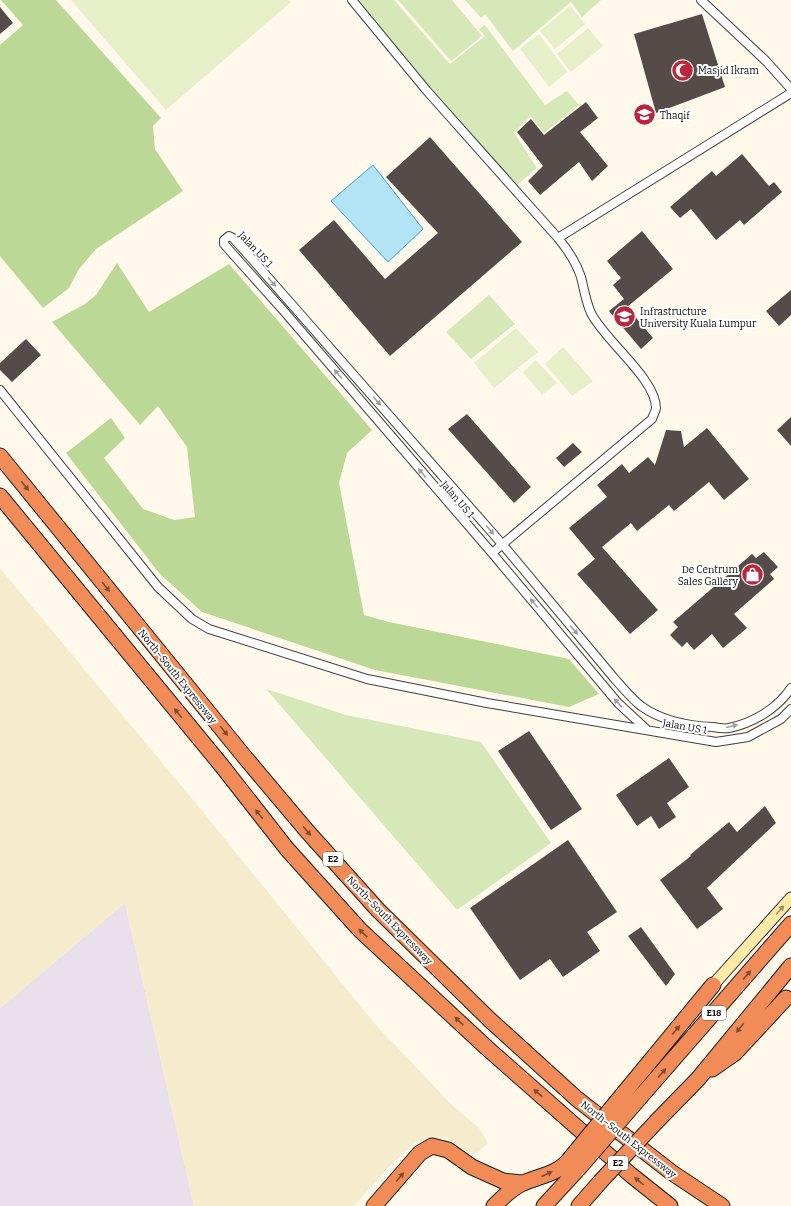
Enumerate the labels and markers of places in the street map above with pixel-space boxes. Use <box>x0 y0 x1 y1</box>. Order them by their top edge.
mosque icon: Masjid Ikram <box>669 57 695 83</box>
place label: Masjid Ikram <box>698 65 759 77</box>
school or university icon: Thaqif <box>632 102 658 128</box>
place label: Thaqif <box>660 110 691 122</box>
school or university icon: Infrastructure University Kuala Lumpur <box>611 304 637 330</box>
place label: Infrastructure University Kuala Lumpur <box>640 306 757 330</box>
shop icon: De Centrum Sales Gallery <box>740 562 766 588</box>
place label: De Centrum Sales Gallery <box>678 564 739 588</box>

